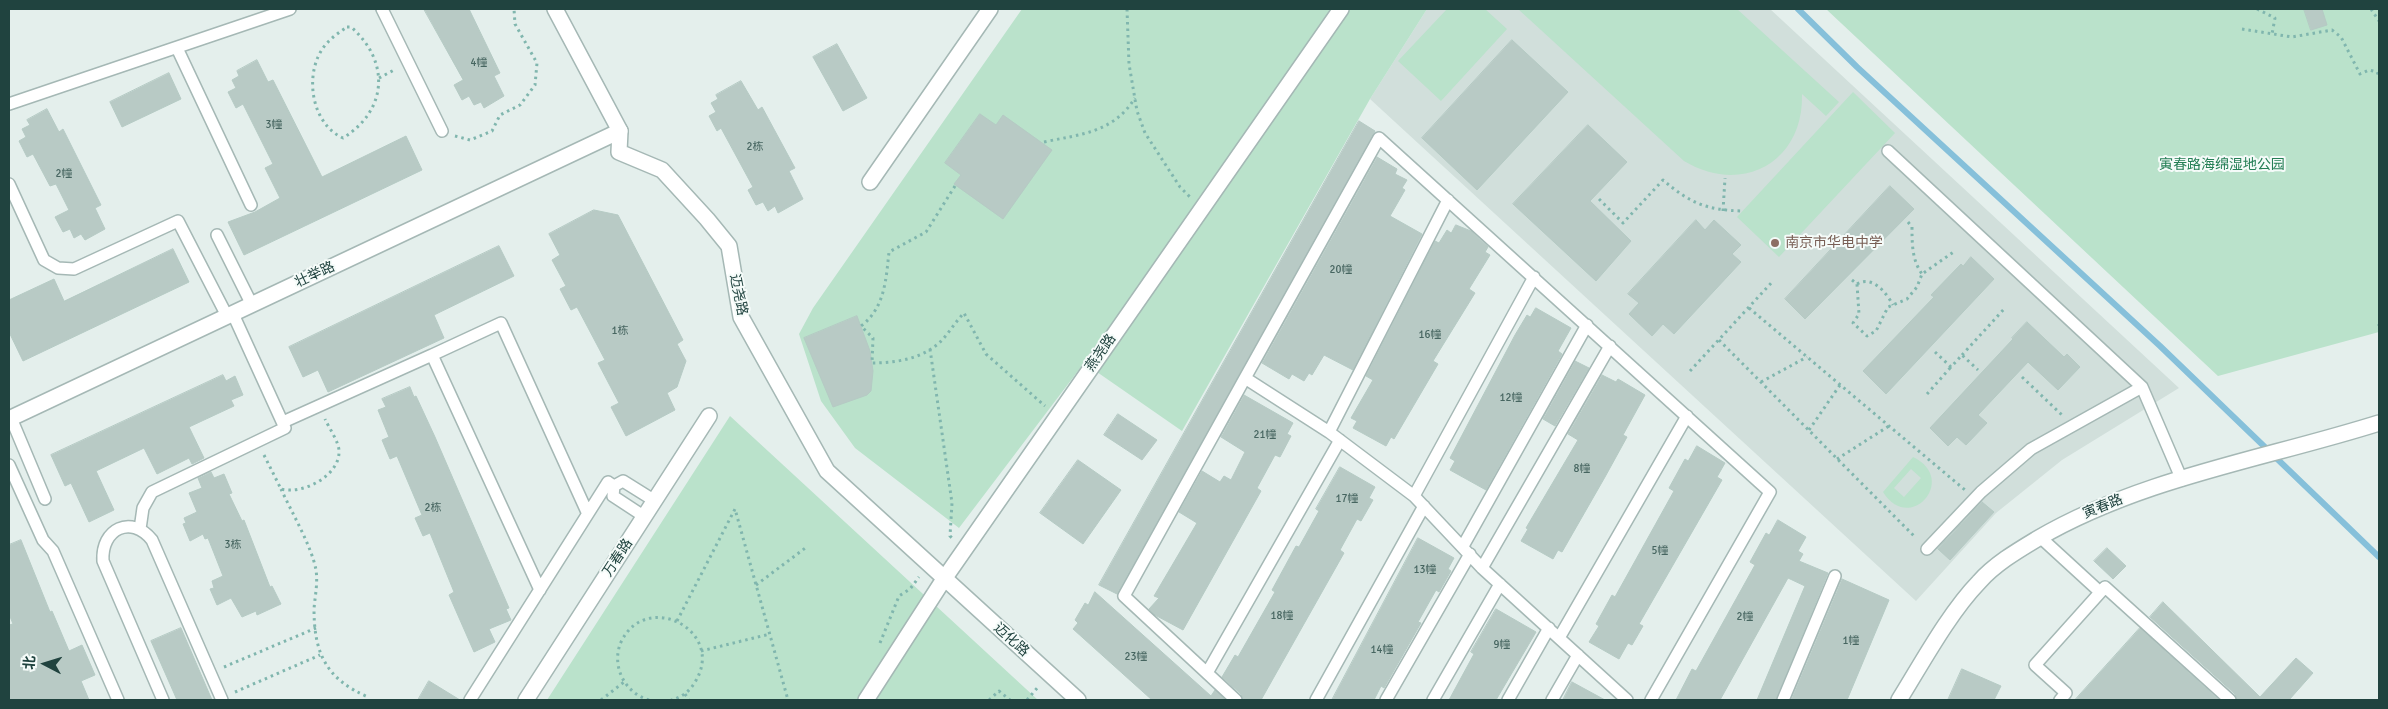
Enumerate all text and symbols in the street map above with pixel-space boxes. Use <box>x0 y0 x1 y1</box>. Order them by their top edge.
house number: 4幢 <box>471 56 487 70</box>
house number: 3幢 <box>266 118 282 132</box>
house number: 2栋 <box>747 140 763 154</box>
park label: 寅春路海绵湿地公园 <box>2159 157 2285 173</box>
house number: 2幢 <box>56 167 72 181</box>
place label: 南京市华电中学 <box>1785 235 1883 251</box>
marker: 南京市华电中学 <box>1769 237 1781 249</box>
street label: 壮举路 <box>292 259 338 291</box>
house number: 20幢 <box>1330 263 1352 277</box>
street label: 迈尧路 <box>726 273 750 317</box>
house number: 1栋 <box>612 324 628 338</box>
house number: 16幢 <box>1419 328 1441 342</box>
street label: 燕尧路 <box>1082 331 1120 375</box>
house number: 12幢 <box>1500 391 1522 405</box>
house number: 21幢 <box>1254 428 1276 442</box>
house number: 8幢 <box>1574 462 1590 476</box>
street label: 寅春路 <box>2080 491 2126 523</box>
house number: 17幢 <box>1336 492 1358 506</box>
house number: 2栋 <box>425 501 441 515</box>
street label: 万春路 <box>600 536 636 580</box>
house number: 3栋 <box>225 538 241 552</box>
house number: 5幢 <box>1652 544 1668 558</box>
house number: 13幢 <box>1414 563 1436 577</box>
house number: 18幢 <box>1271 609 1293 623</box>
house number: 2幢 <box>1737 610 1753 624</box>
street label: 迈化路 <box>990 620 1032 660</box>
house number: 1幢 <box>1843 634 1859 648</box>
house number: 9幢 <box>1494 638 1510 652</box>
north arrow <box>20 639 70 689</box>
house number: 14幢 <box>1371 643 1393 657</box>
house number: 23幢 <box>1125 650 1147 664</box>
text: 北 <box>20 655 39 670</box>

